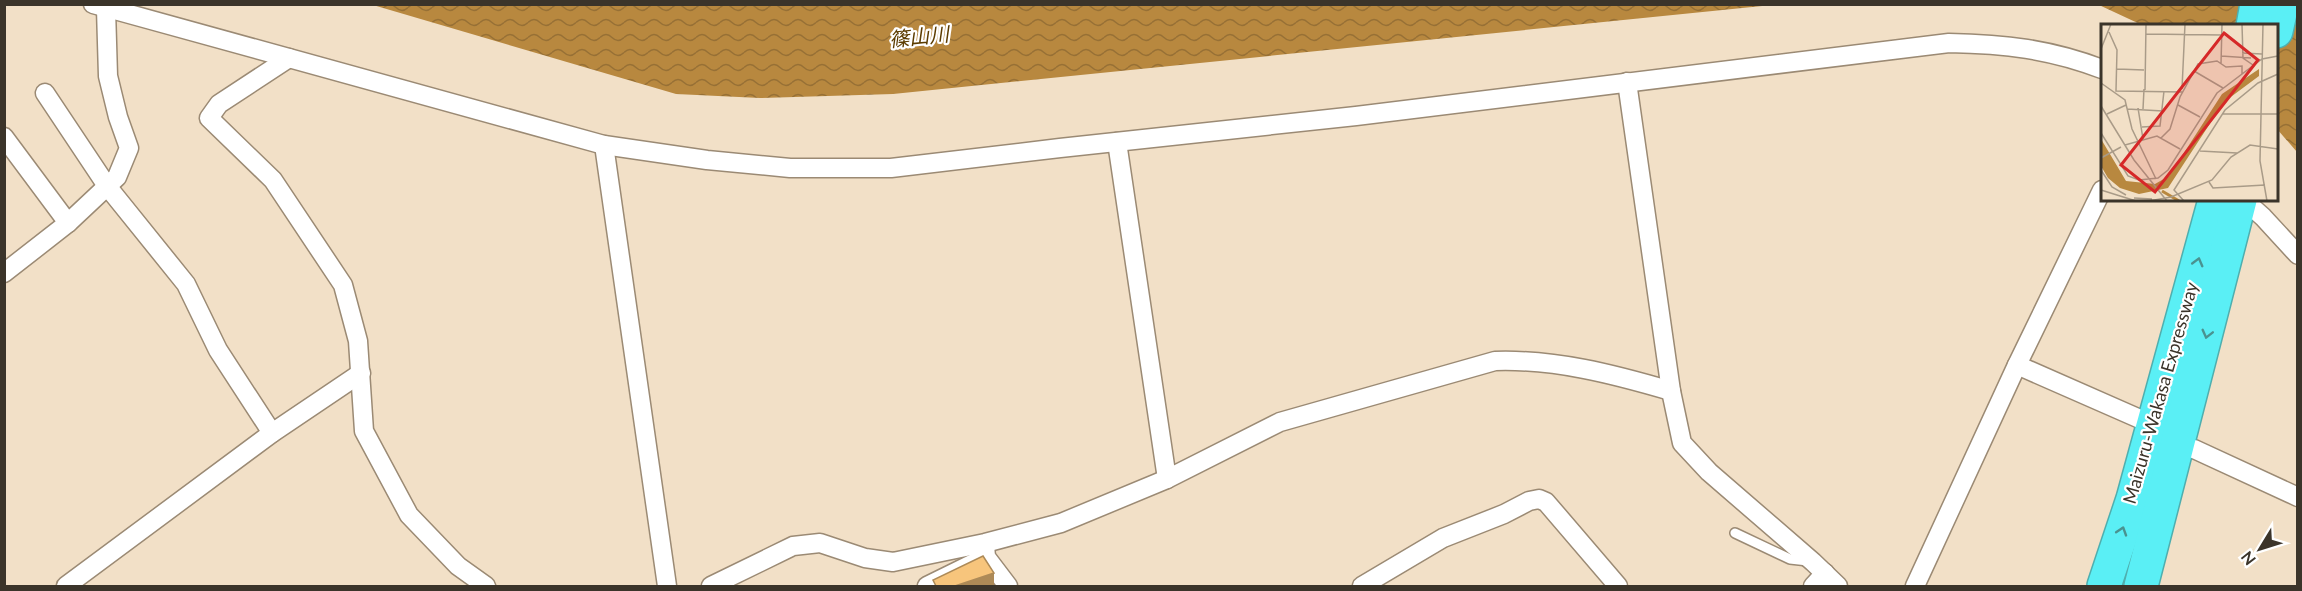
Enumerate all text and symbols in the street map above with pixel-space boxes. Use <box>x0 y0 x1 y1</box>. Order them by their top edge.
water label: 篠山川 <box>888 21 952 51</box>
inset map <box>2101 24 2278 201</box>
one-way arrow <box>2191 257 2203 268</box>
street label: Maizuru-Wakasa Expressway <box>2118 279 2202 506</box>
one-way arrow <box>2201 329 2214 339</box>
north arrow <box>2230 519 2290 579</box>
one-way arrow <box>2115 526 2128 537</box>
text: N <box>2237 548 2259 569</box>

